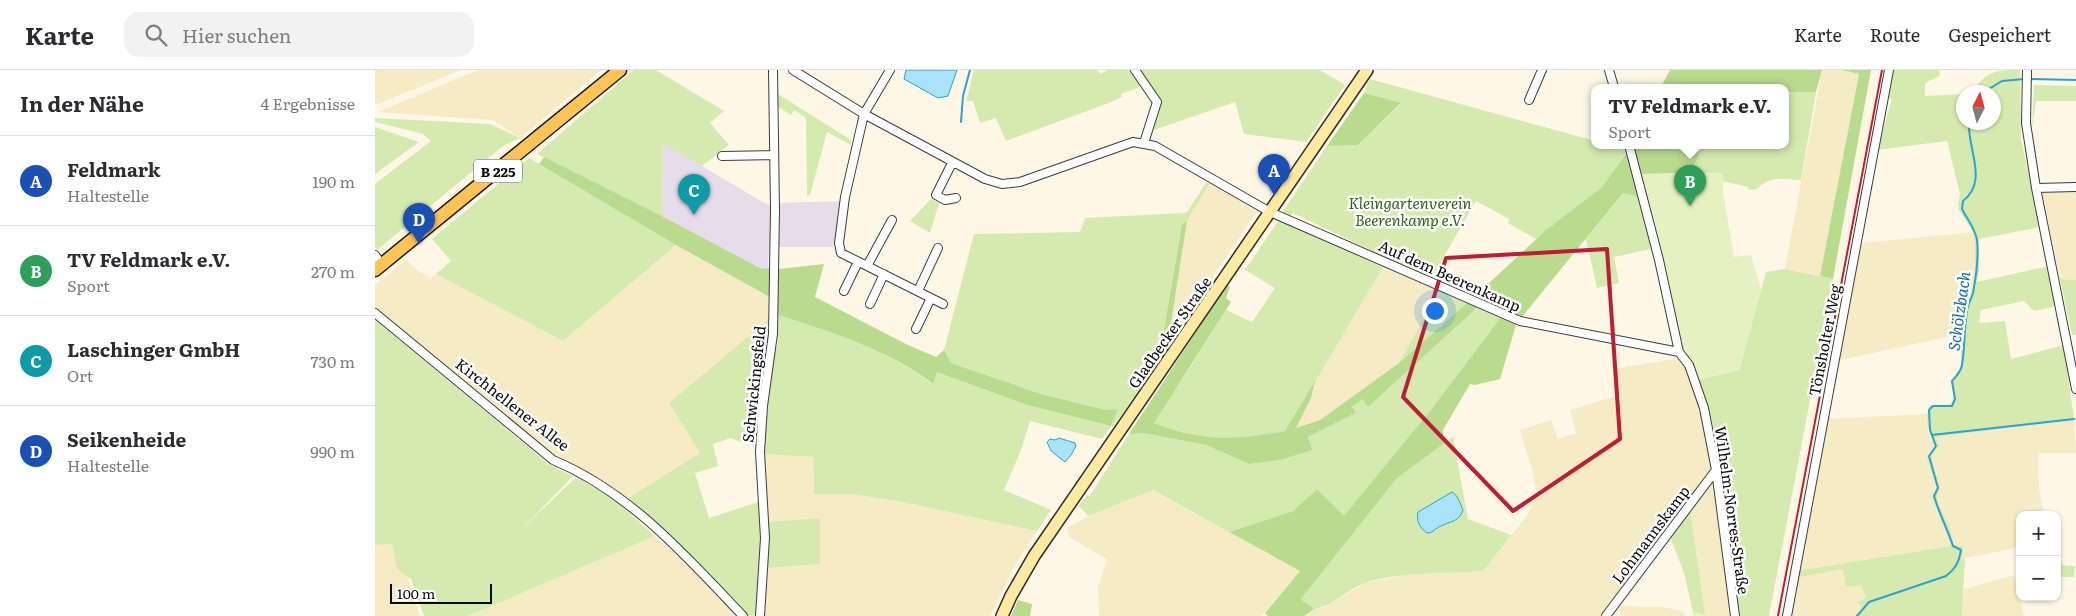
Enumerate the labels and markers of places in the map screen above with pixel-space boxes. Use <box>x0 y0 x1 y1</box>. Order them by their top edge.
pin: A <box>1258 154 1290 195</box>
pin: B <box>1674 165 1706 206</box>
pin: C <box>678 174 710 215</box>
pin: D <box>403 203 435 244</box>

